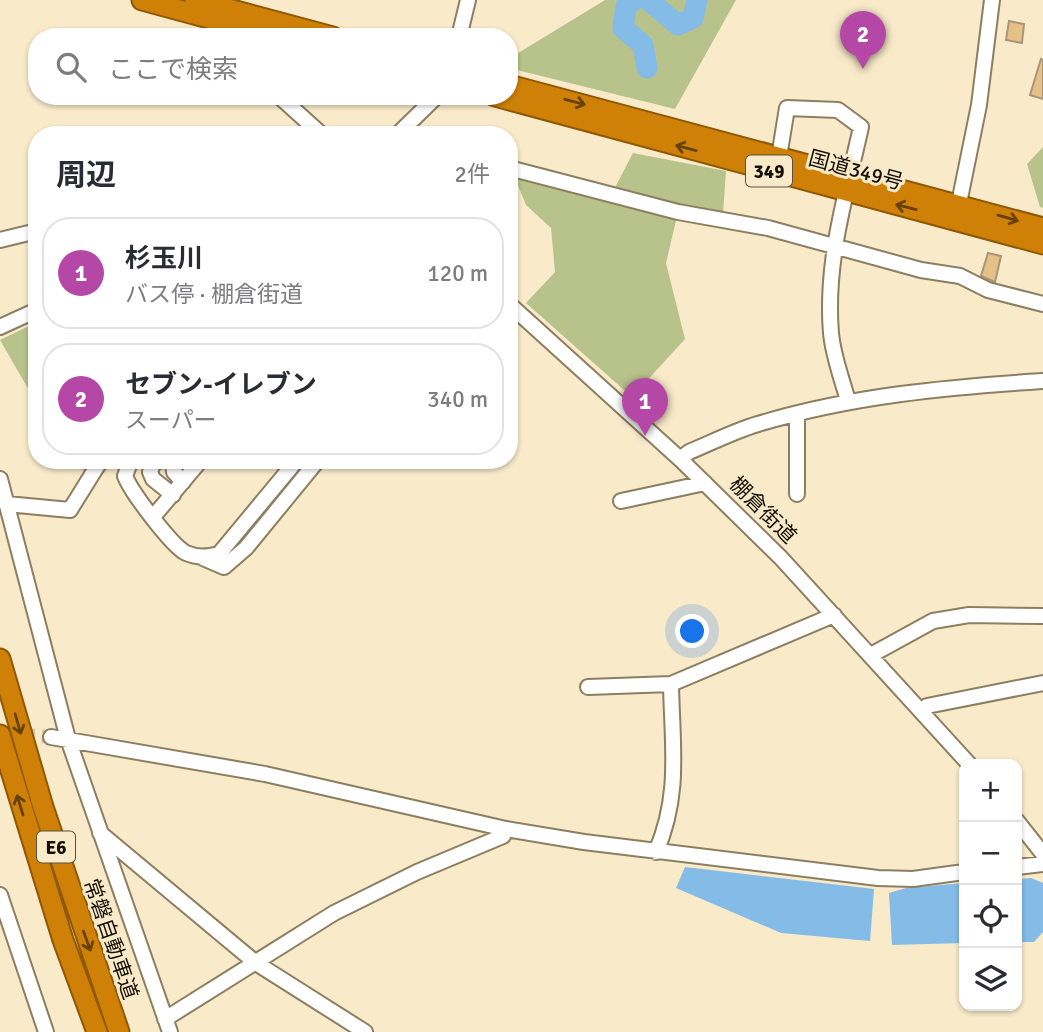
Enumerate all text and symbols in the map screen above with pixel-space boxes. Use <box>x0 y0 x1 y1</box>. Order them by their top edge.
pin: 2 <box>840 11 886 69</box>
search box <box>28 28 518 105</box>
icon: search <box>52 48 90 86</box>
text: ここで検索 <box>108 54 238 86</box>
one-way arrow <box>563 96 586 109</box>
one-way arrow <box>676 141 698 154</box>
street label: 国道349号 <box>806 145 906 195</box>
road number: 349 <box>746 155 792 186</box>
text: 周辺 <box>56 157 116 194</box>
text: 2件 <box>455 160 490 189</box>
one-way arrow <box>895 200 918 213</box>
one-way arrow <box>997 213 1019 226</box>
text: 杉玉川 <box>125 243 203 275</box>
text: 1 <box>75 259 87 288</box>
text: 120 m <box>427 259 488 288</box>
text: バス停 · 棚倉街道 <box>125 280 303 309</box>
text: セブン-イレブン <box>125 369 317 401</box>
pin: 1 <box>622 378 668 436</box>
text: 2 <box>75 385 87 414</box>
text: 340 m <box>427 385 488 414</box>
text: スーパー <box>125 406 217 435</box>
street label: 棚倉街道 <box>724 471 802 549</box>
your location <box>675 614 709 648</box>
one-way arrow <box>13 713 26 735</box>
map controls <box>959 759 1022 1011</box>
button: + <box>959 759 1022 822</box>
one-way arrow <box>13 794 26 816</box>
button: − <box>959 822 1022 885</box>
road number: E6 <box>37 832 75 862</box>
street label: 常磐自動車道 <box>78 875 144 1003</box>
button: locate <box>959 885 1022 948</box>
one-way arrow <box>82 930 94 952</box>
button: layers <box>959 948 1022 1011</box>

